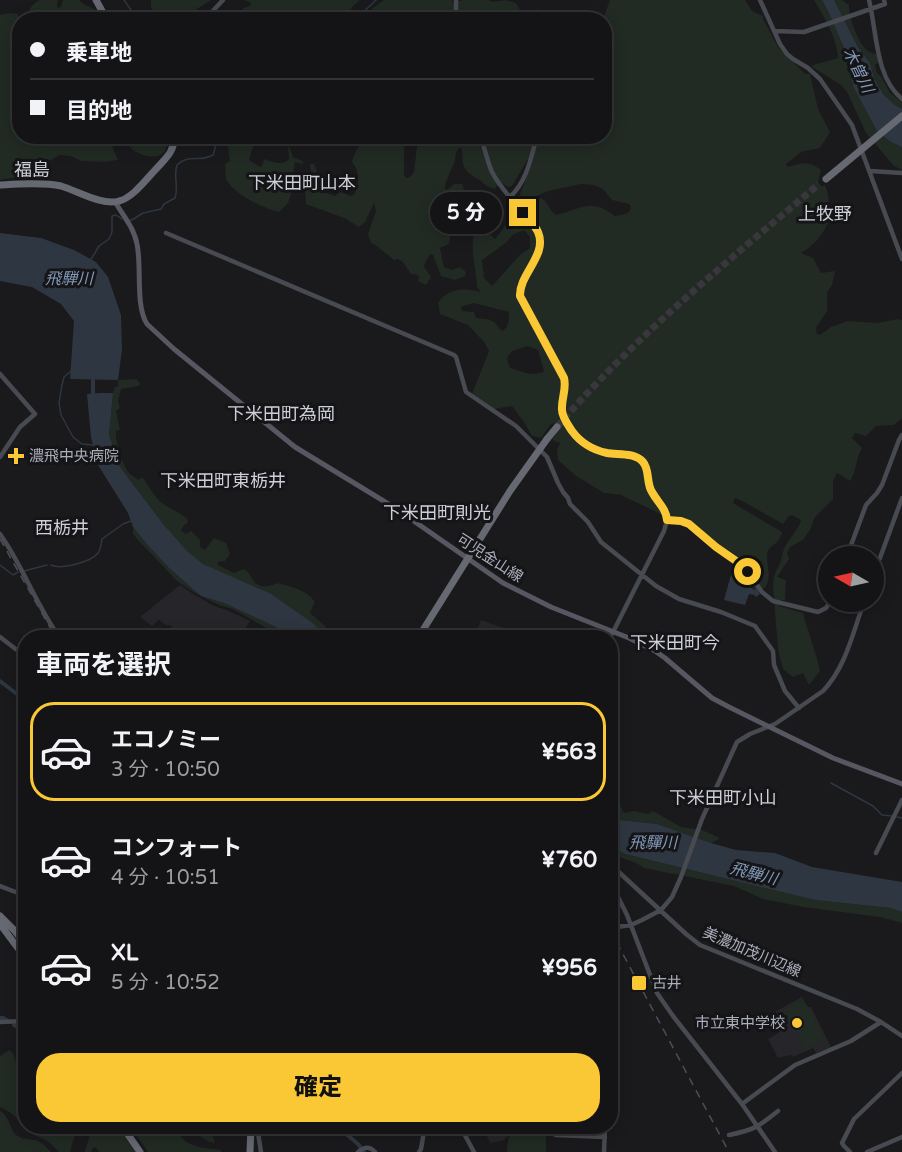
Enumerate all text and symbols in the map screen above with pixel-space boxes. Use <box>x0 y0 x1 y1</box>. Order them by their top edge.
text: 乗車地 <box>66 40 132 66</box>
water label: 木曽川 <box>839 44 878 98</box>
text: 目的地 <box>66 98 132 124</box>
district label: 福島 <box>14 159 50 181</box>
district label: 下米田町山本 <box>248 172 356 194</box>
callout: 5 分 <box>430 192 502 234</box>
route end <box>509 199 536 226</box>
text: 5 分 <box>447 201 485 225</box>
district label: 上牧野 <box>798 203 852 225</box>
water label: 飛騨川 <box>45 269 95 289</box>
district label: 下米田町為岡 <box>227 403 335 425</box>
marker: 濃飛中央病院 <box>7 447 25 465</box>
place label: 濃飛中央病院 <box>29 447 119 465</box>
district label: 下米田町東栃井 <box>160 470 286 492</box>
district label: 下米田町則光 <box>383 502 491 524</box>
district label: 西栃井 <box>35 517 89 539</box>
street label: 可児金山線 <box>454 530 526 586</box>
north arrow <box>818 546 884 612</box>
map controls <box>818 546 884 612</box>
route start <box>734 558 761 585</box>
district label: 下米田町今 <box>630 632 720 654</box>
text: 車両を選択 <box>36 649 171 682</box>
icon: car <box>39 725 93 779</box>
text: エコノミー <box>111 727 221 753</box>
text: ¥563 <box>541 739 597 765</box>
text: 3 分 · 10:50 <box>111 758 220 782</box>
district label: 下米田町小山 <box>669 787 777 809</box>
icon: car <box>39 833 93 887</box>
water label: 飛驒川 <box>629 833 679 853</box>
text: コンフォート <box>111 835 242 861</box>
text: ¥760 <box>541 847 597 873</box>
water label: 飛騨川 <box>728 858 781 890</box>
text: 4 分 · 10:51 <box>111 866 220 890</box>
street label: 美濃加茂川辺線 <box>700 923 804 981</box>
text: XL <box>111 940 138 966</box>
icon: car <box>39 941 93 995</box>
text: ¥956 <box>541 955 597 981</box>
text: 5 分 · 10:52 <box>111 971 220 995</box>
marker: 古井 <box>630 974 648 992</box>
place label: 古井 <box>652 974 682 992</box>
place label: 市立東中学校 <box>695 1014 785 1032</box>
marker: 市立東中学校 <box>790 1016 804 1030</box>
button: 確定 <box>36 1053 600 1122</box>

